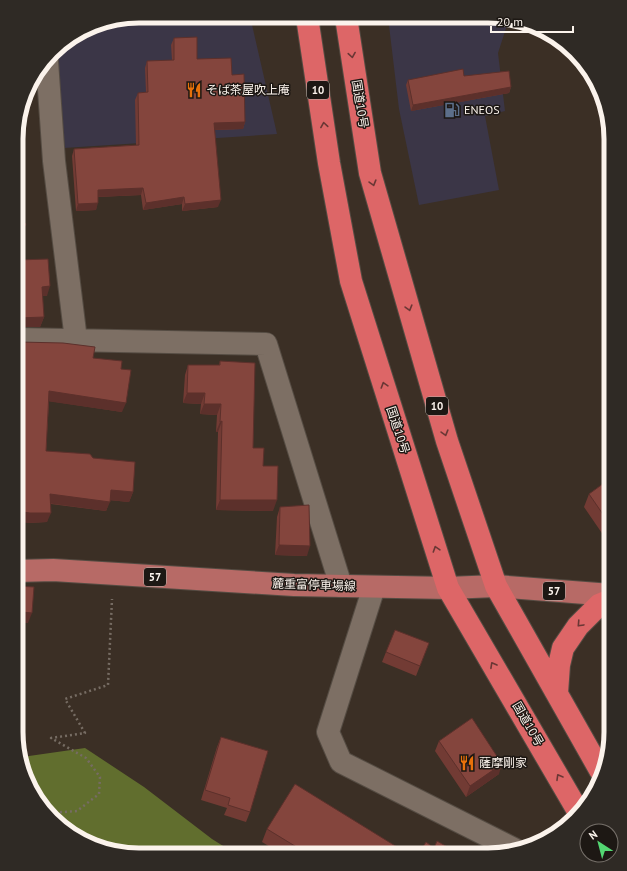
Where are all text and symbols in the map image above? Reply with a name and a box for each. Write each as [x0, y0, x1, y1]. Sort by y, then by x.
scale bar [491, 8, 573, 34]
text: 20 m [497, 14, 523, 29]
one-way arrow [347, 52, 356, 58]
street label: 国道10号 [349, 79, 372, 129]
restaurant icon: そば茶屋吹上庵 [185, 81, 203, 99]
road number: 10 [307, 81, 329, 99]
place label: そば茶屋吹上庵 [206, 82, 290, 97]
fuel station icon: ENEOS [443, 101, 461, 119]
place label: ENEOS [464, 102, 500, 117]
one-way arrow [320, 121, 328, 128]
one-way arrow [368, 180, 377, 187]
one-way arrow [404, 305, 413, 312]
one-way arrow [380, 382, 389, 389]
road number: 10 [426, 397, 448, 415]
street label: 国道10号 [384, 404, 413, 456]
one-way arrow [440, 430, 449, 437]
one-way arrow [432, 546, 441, 553]
road number: 57 [144, 568, 166, 586]
street label: 麓重富停車場線 [272, 576, 356, 593]
road number: 57 [543, 582, 565, 600]
one-way arrow [578, 619, 585, 627]
one-way arrow [490, 662, 498, 669]
street label: 国道10号 [510, 699, 547, 749]
restaurant icon: 薩摩剛家 [458, 754, 476, 772]
place label: 薩摩剛家 [479, 755, 527, 770]
one-way arrow [556, 774, 563, 781]
north arrow [579, 823, 619, 863]
text: N [586, 827, 600, 843]

